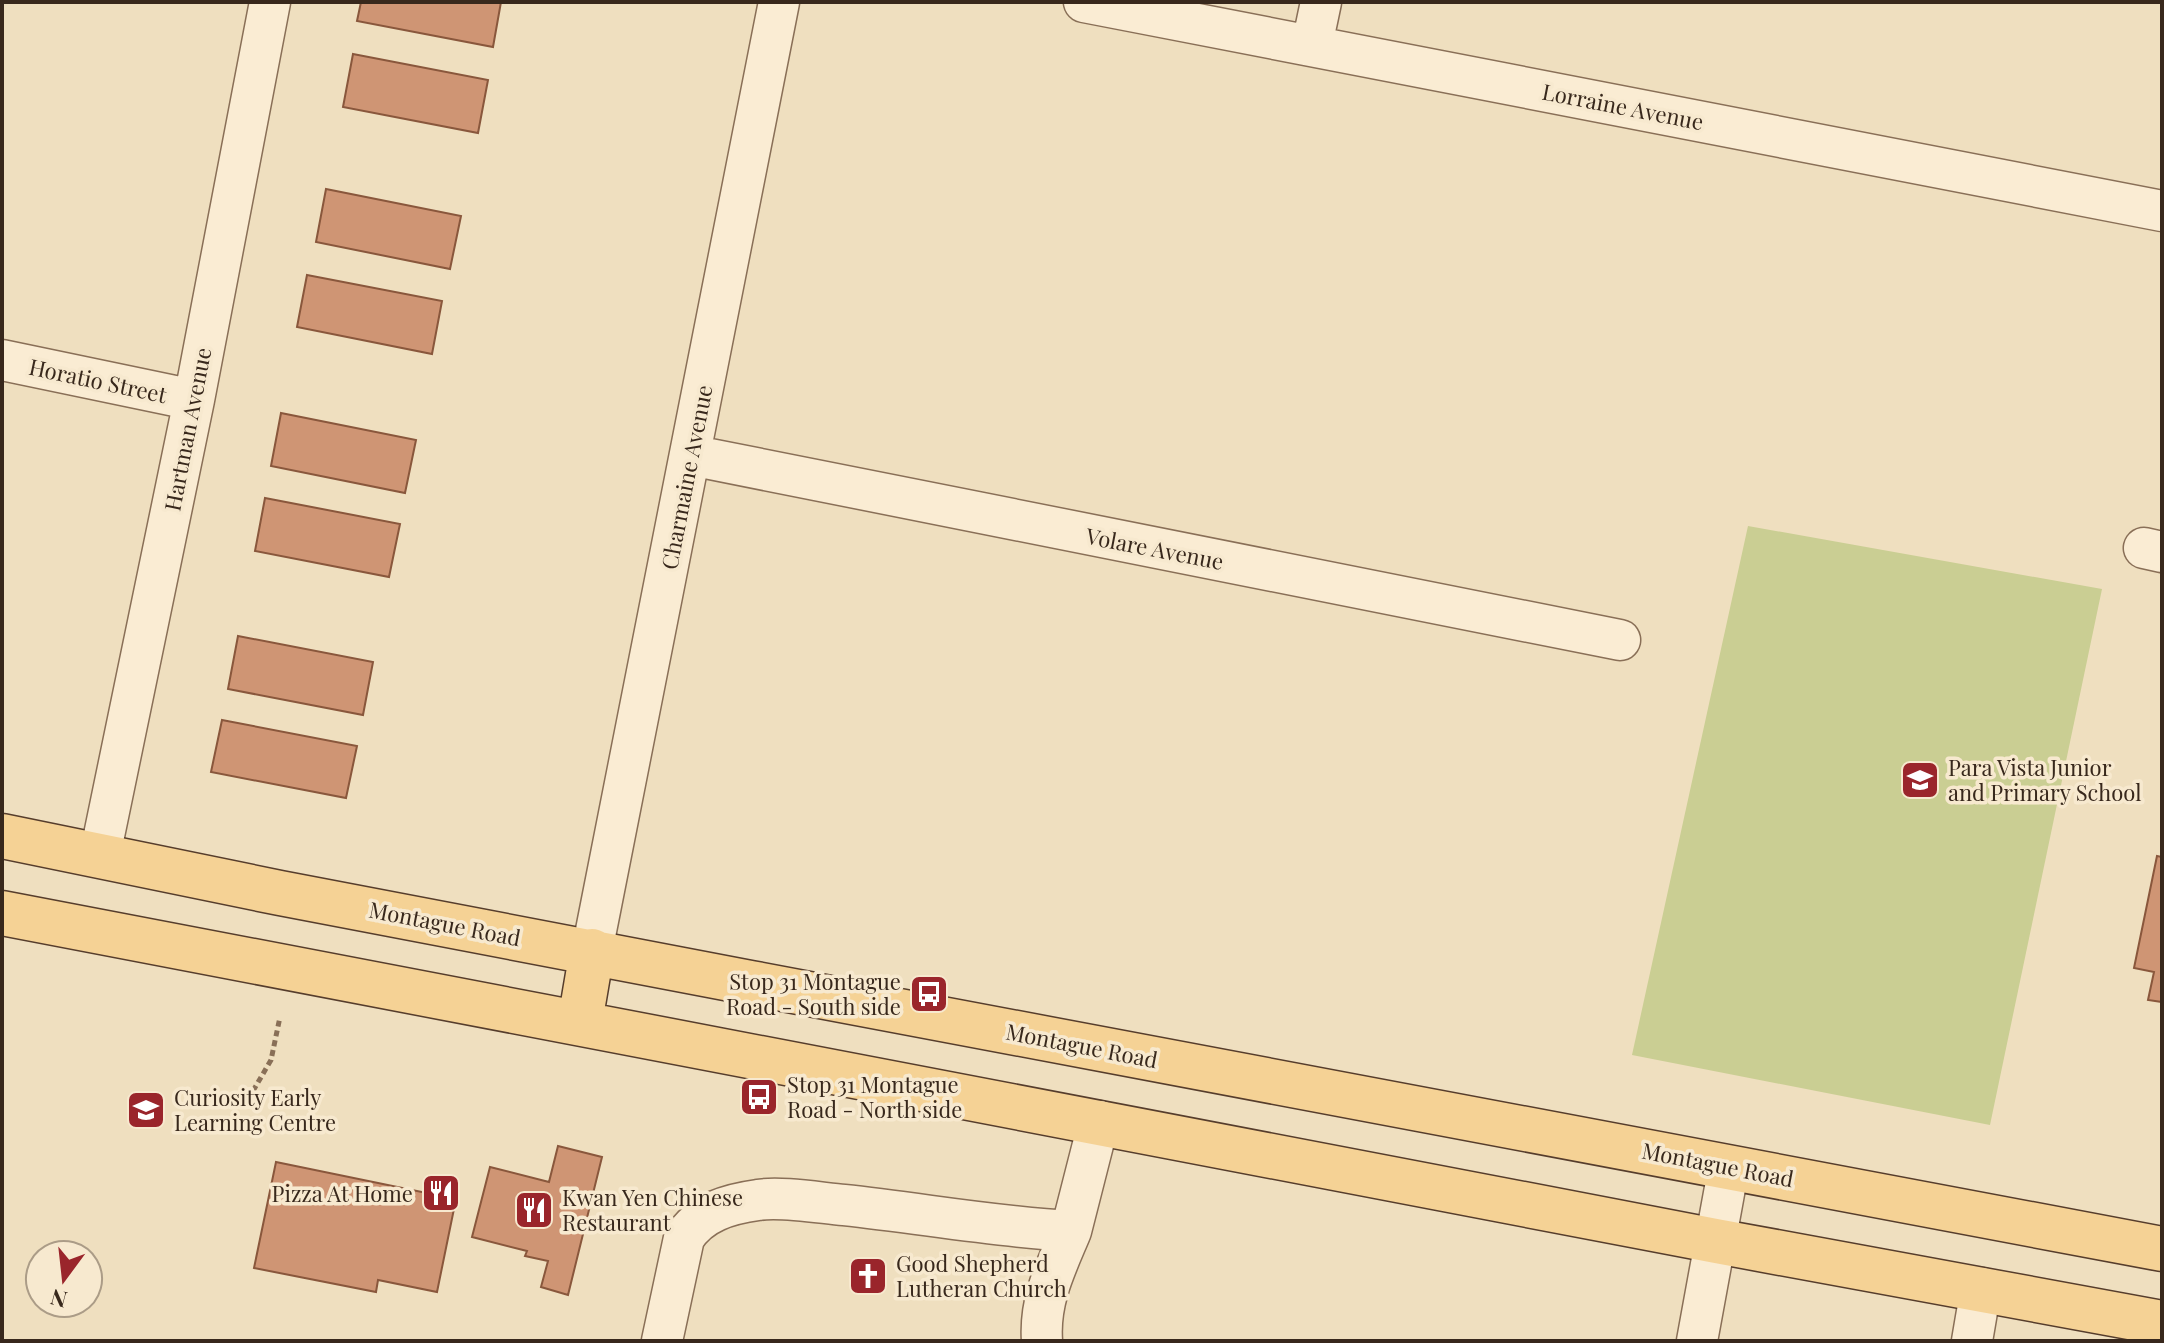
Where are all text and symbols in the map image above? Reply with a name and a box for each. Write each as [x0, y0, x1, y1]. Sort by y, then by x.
street label: Lorraine Avenue [1540, 76, 1706, 136]
street label: Hartman Avenue [156, 345, 218, 513]
street label: Horatio Street [26, 351, 171, 409]
street label: Charmaine Avenue [653, 382, 719, 572]
street label: Volare Avenue [1083, 520, 1226, 576]
place label: Para Vista Junior and Primary School [1948, 752, 2141, 807]
school or university icon: Para Vista Junior and Primary School [1899, 759, 1941, 801]
street label: Montague Road [367, 894, 524, 952]
place label: Stop 31 Montague Road - South side [726, 966, 901, 1021]
bus stop icon: Stop 31 Montague Road - South side [908, 973, 950, 1015]
street label: Montague Road [1004, 1016, 1161, 1074]
place label: Stop 31 Montague Road - North side [787, 1069, 962, 1124]
bus stop icon: Stop 31 Montague Road - North side [738, 1076, 780, 1118]
place label: Curiosity Early Learning Centre [174, 1082, 336, 1137]
school or university icon: Curiosity Early Learning Centre [125, 1089, 167, 1131]
street label: Montague Road [1640, 1135, 1797, 1193]
restaurant icon: Pizza At Home [420, 1172, 462, 1214]
place label: Pizza At Home [272, 1178, 413, 1208]
place label: Kwan Yen Chinese Restaurant [562, 1182, 743, 1237]
restaurant icon: Kwan Yen Chinese Restaurant [513, 1189, 555, 1231]
north arrow [24, 1239, 104, 1319]
place label: Good Shepherd Lutheran Church [896, 1248, 1067, 1303]
church icon: Good Shepherd Lutheran Church [847, 1255, 889, 1297]
text: N [47, 1283, 70, 1316]

